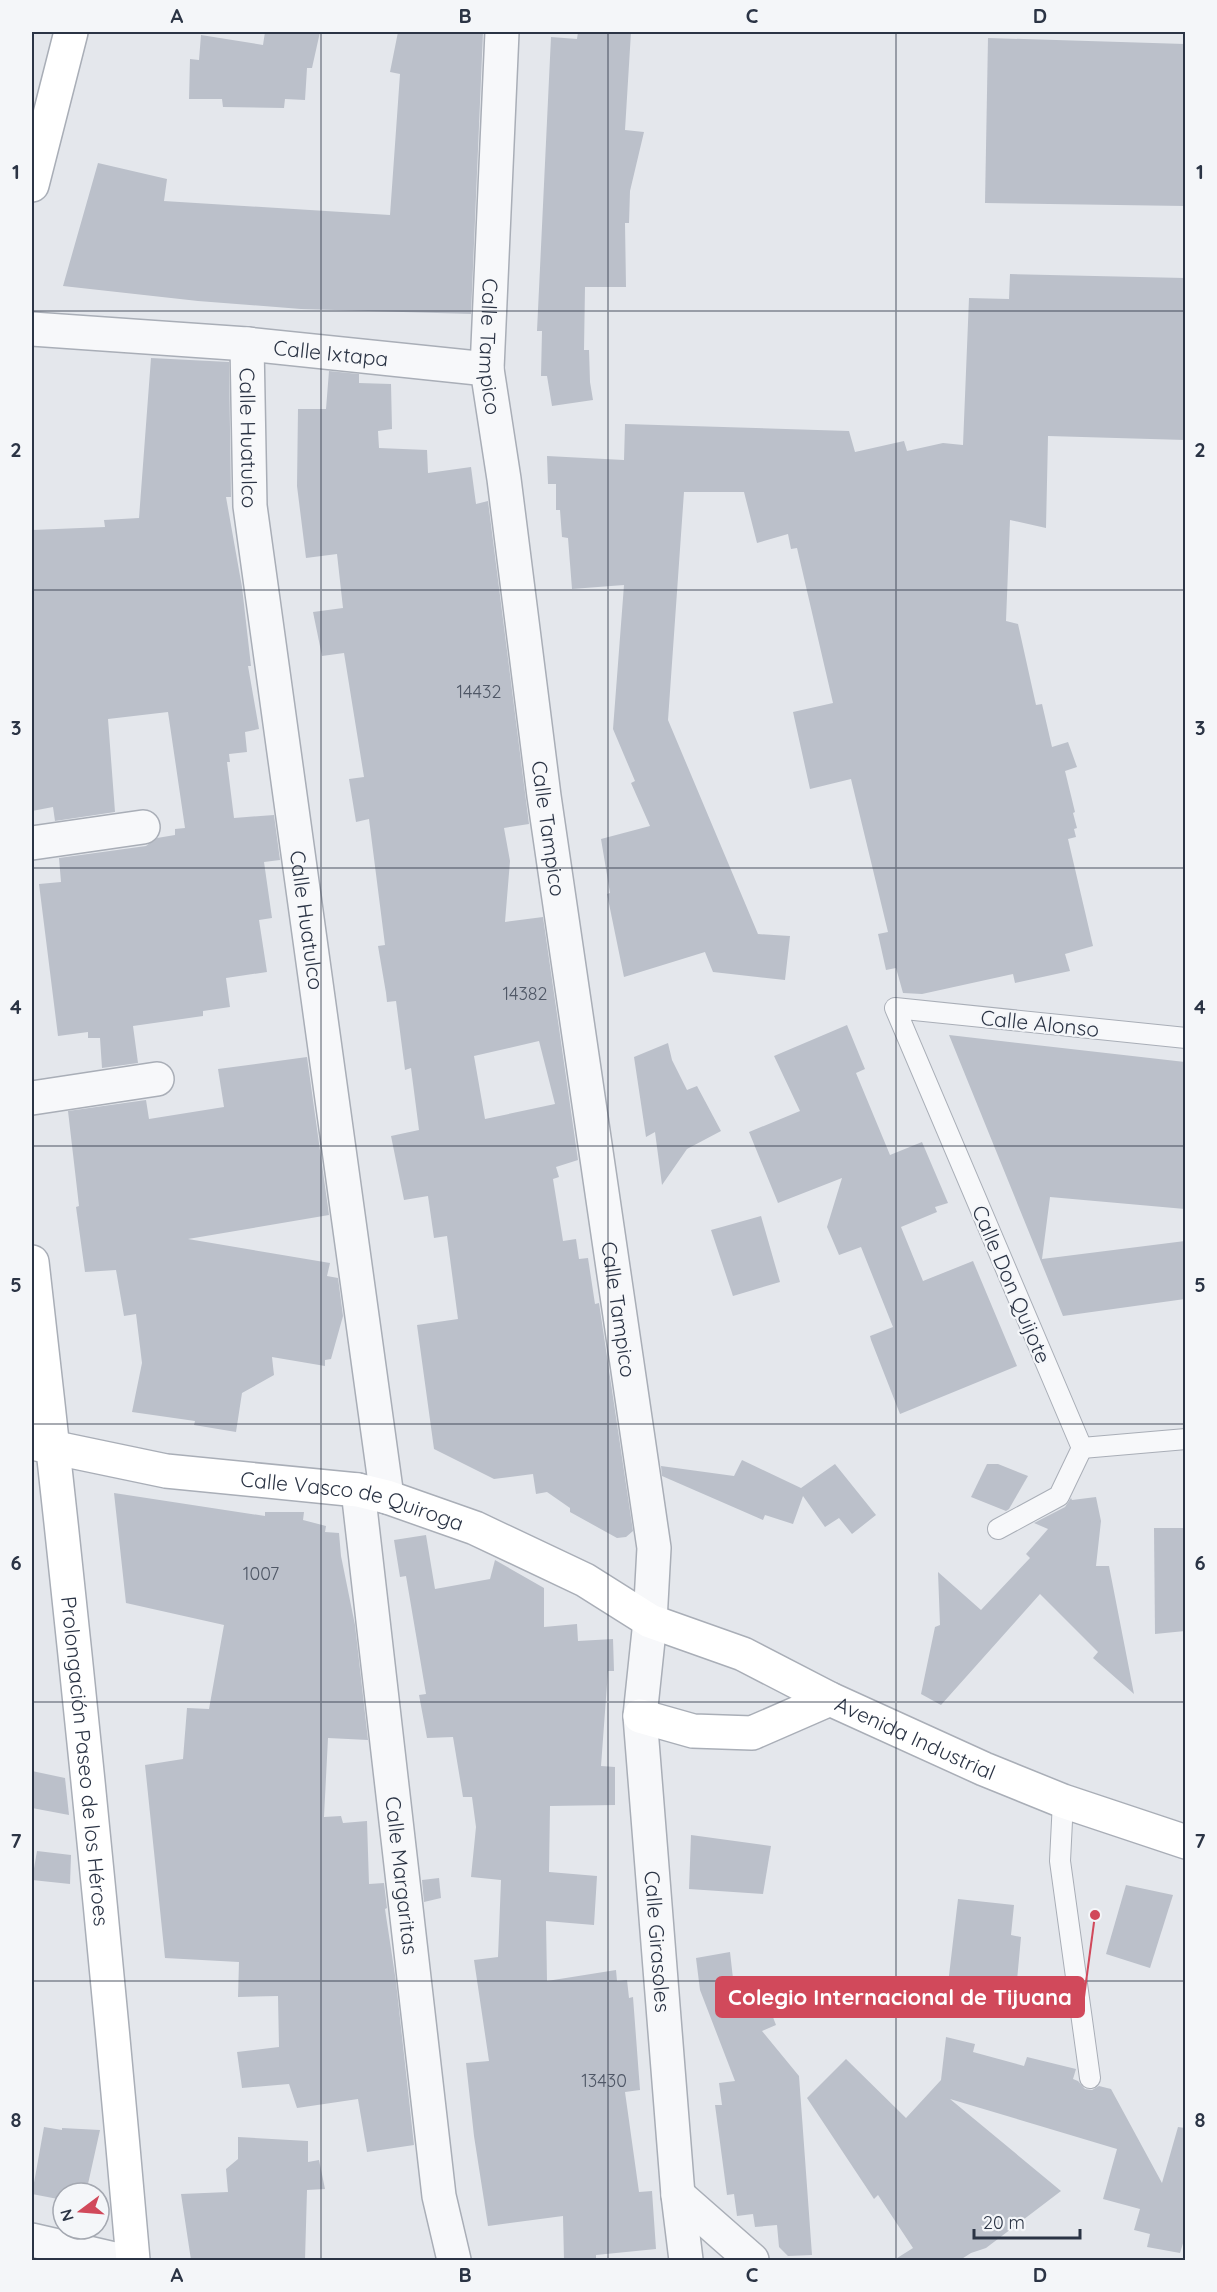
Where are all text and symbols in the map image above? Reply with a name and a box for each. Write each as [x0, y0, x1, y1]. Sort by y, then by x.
text: A [171, 3, 184, 28]
text: B [458, 3, 472, 28]
text: C [746, 3, 759, 28]
text: D [1033, 3, 1047, 28]
text: 1 [12, 159, 20, 184]
text: 1 [1196, 159, 1204, 184]
street label: Calle Tampico [474, 278, 507, 417]
street label: Calle Ixtapa [272, 334, 390, 372]
street label: Calle Huatulco [234, 367, 263, 509]
text: 2 [10, 437, 22, 462]
text: 2 [1194, 437, 1206, 462]
house number: 14432 [457, 680, 501, 703]
text: 3 [11, 715, 21, 740]
text: 3 [1195, 715, 1205, 740]
street label: Calle Tampico [527, 759, 572, 898]
street label: Calle Huatulco [285, 849, 330, 991]
house number: 14382 [503, 982, 548, 1005]
text: 4 [10, 994, 22, 1019]
text: 4 [1194, 994, 1206, 1019]
street label: Calle Alonso [979, 1004, 1101, 1042]
street label: Calle Don Quijote [967, 1201, 1057, 1367]
street label: Calle Tampico [596, 1240, 642, 1379]
text: 5 [10, 1272, 22, 1297]
text: 5 [1194, 1272, 1206, 1297]
street label: Calle Vasco de Quiroga [239, 1465, 467, 1536]
text: 6 [10, 1550, 22, 1575]
text: 6 [1194, 1550, 1206, 1575]
house number: 1007 [243, 1562, 279, 1585]
street label: Prolongación Paseo de los Héroes [56, 1595, 115, 1927]
street label: Avenida Industrial [831, 1690, 999, 1785]
street label: Calle Margaritas [380, 1795, 424, 1956]
text: 7 [11, 1828, 22, 1853]
text: 7 [1195, 1828, 1206, 1853]
street label: Calle Girasoles [639, 1870, 676, 2013]
callout: Colegio Internacional de Tijuana [716, 1977, 1084, 2017]
text: Colegio Internacional de Tijuana [728, 1983, 1072, 2011]
house number: 13430 [581, 2069, 627, 2092]
text: 8 [11, 2107, 22, 2132]
text: 8 [1195, 2107, 1206, 2132]
north arrow [51, 2181, 111, 2241]
scale bar [974, 2202, 1080, 2240]
text: N [55, 2207, 78, 2224]
text: 20 m [983, 2211, 1025, 2234]
text: A [171, 2262, 184, 2287]
text: B [458, 2262, 472, 2287]
text: C [746, 2262, 759, 2287]
text: D [1033, 2262, 1047, 2287]

